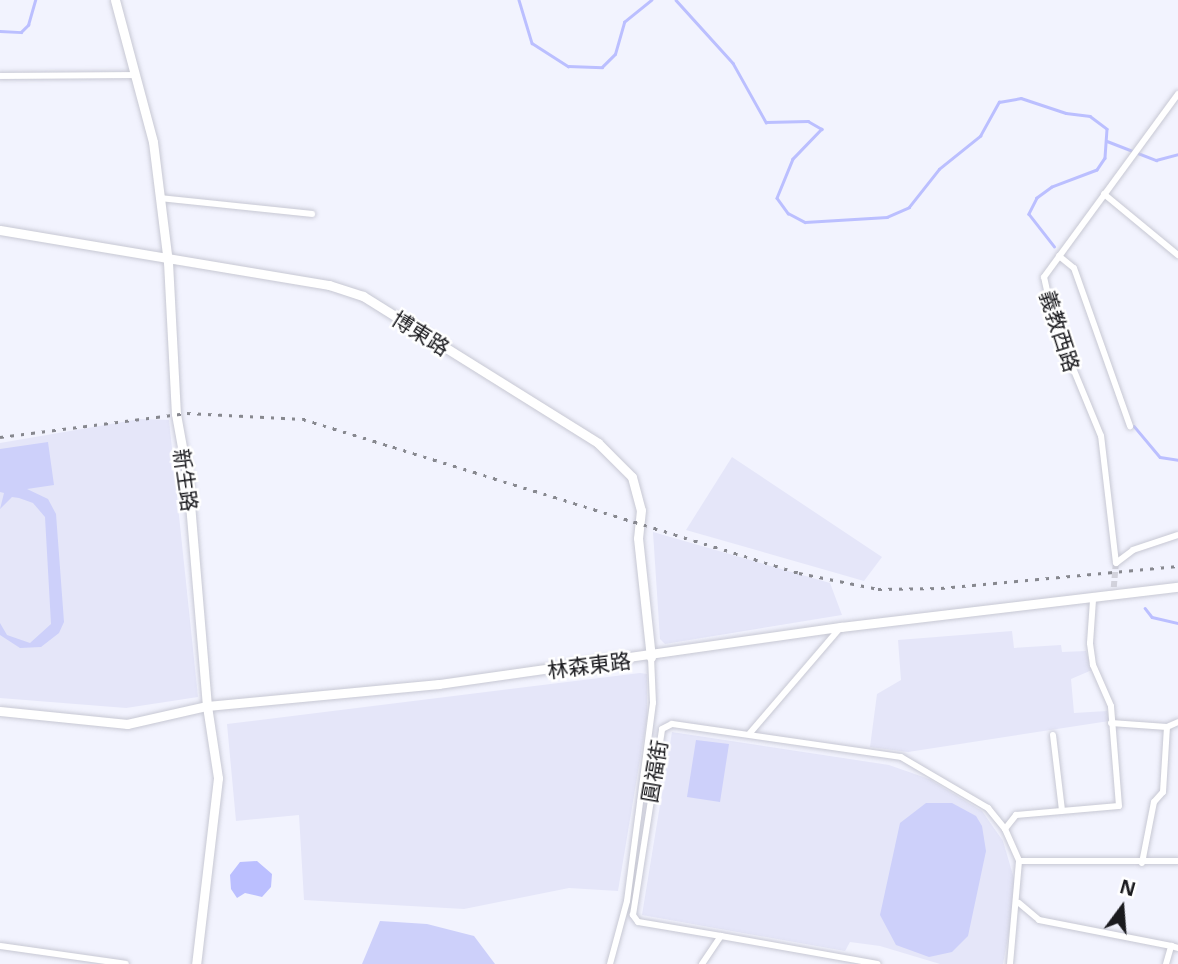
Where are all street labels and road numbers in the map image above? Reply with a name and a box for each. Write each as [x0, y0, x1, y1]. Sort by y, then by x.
street label: 義教西路 [1035, 287, 1085, 375]
street label: 博東路 [388, 306, 454, 360]
street label: 新生路 [169, 447, 203, 513]
street label: 林森東路 [546, 647, 632, 683]
street label: 圓福街 [636, 738, 672, 804]

